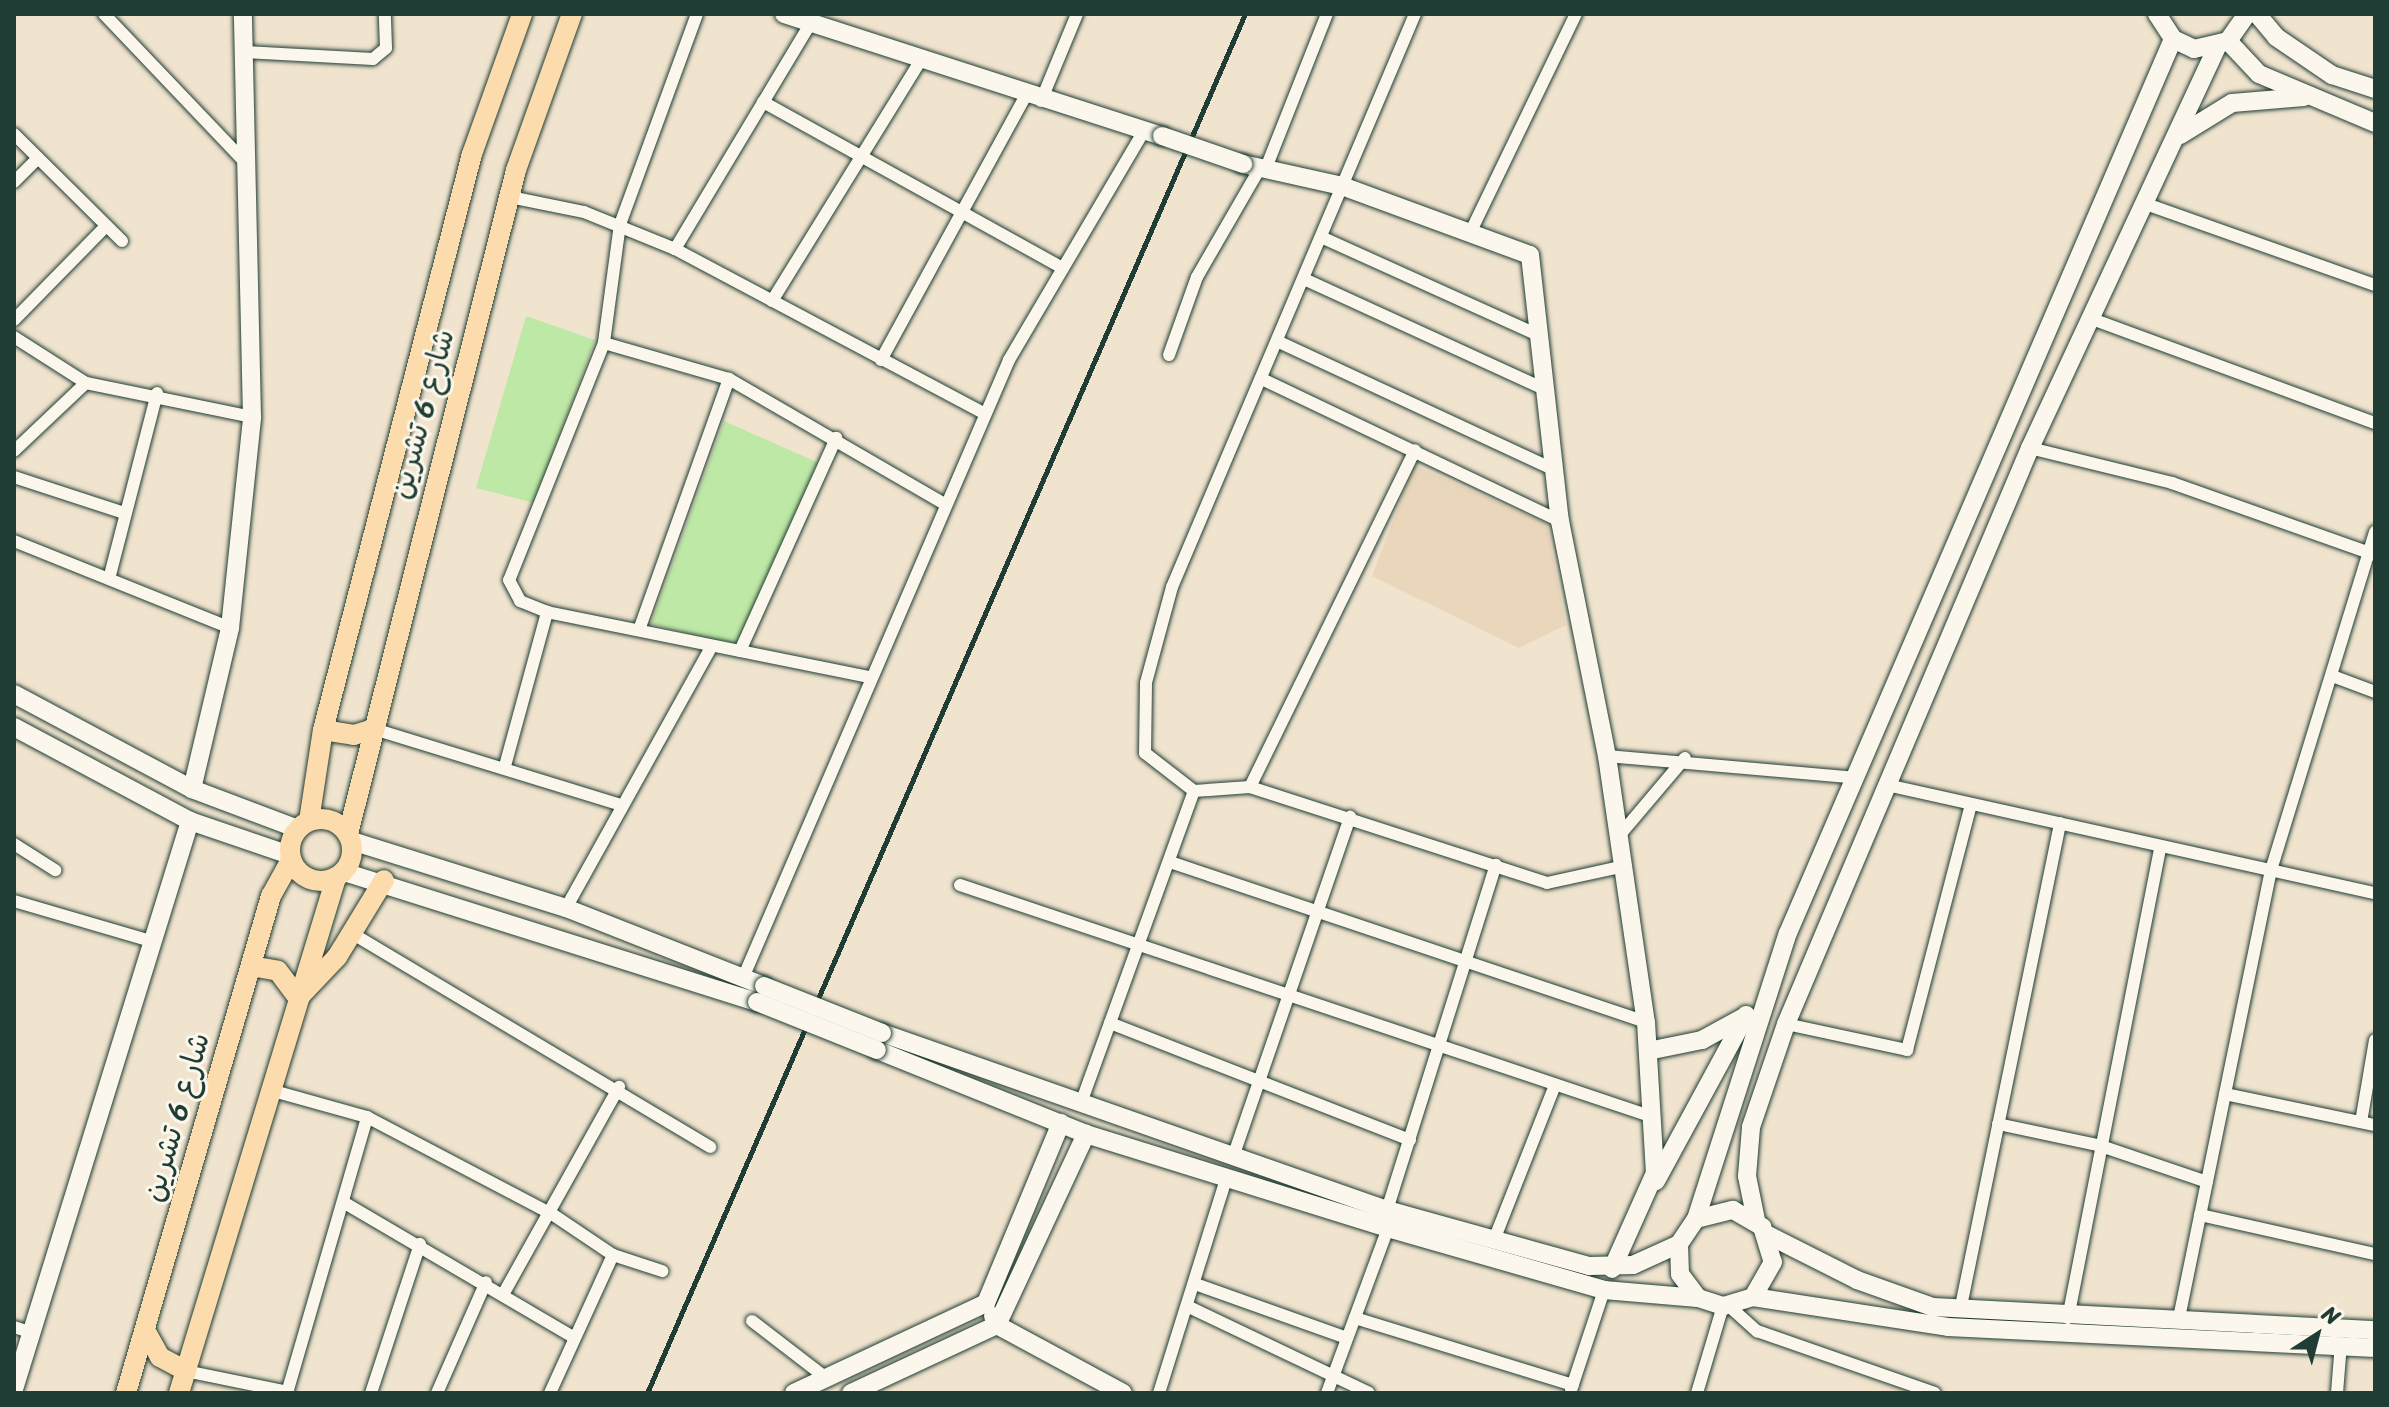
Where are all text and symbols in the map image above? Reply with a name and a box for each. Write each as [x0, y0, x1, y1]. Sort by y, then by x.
street label: شارع 6 تشرين [382, 325, 462, 503]
street label: شارع 6 تشرين [135, 1028, 217, 1206]
north arrow [2277, 1295, 2357, 1375]
text: N [2314, 1295, 2349, 1335]

